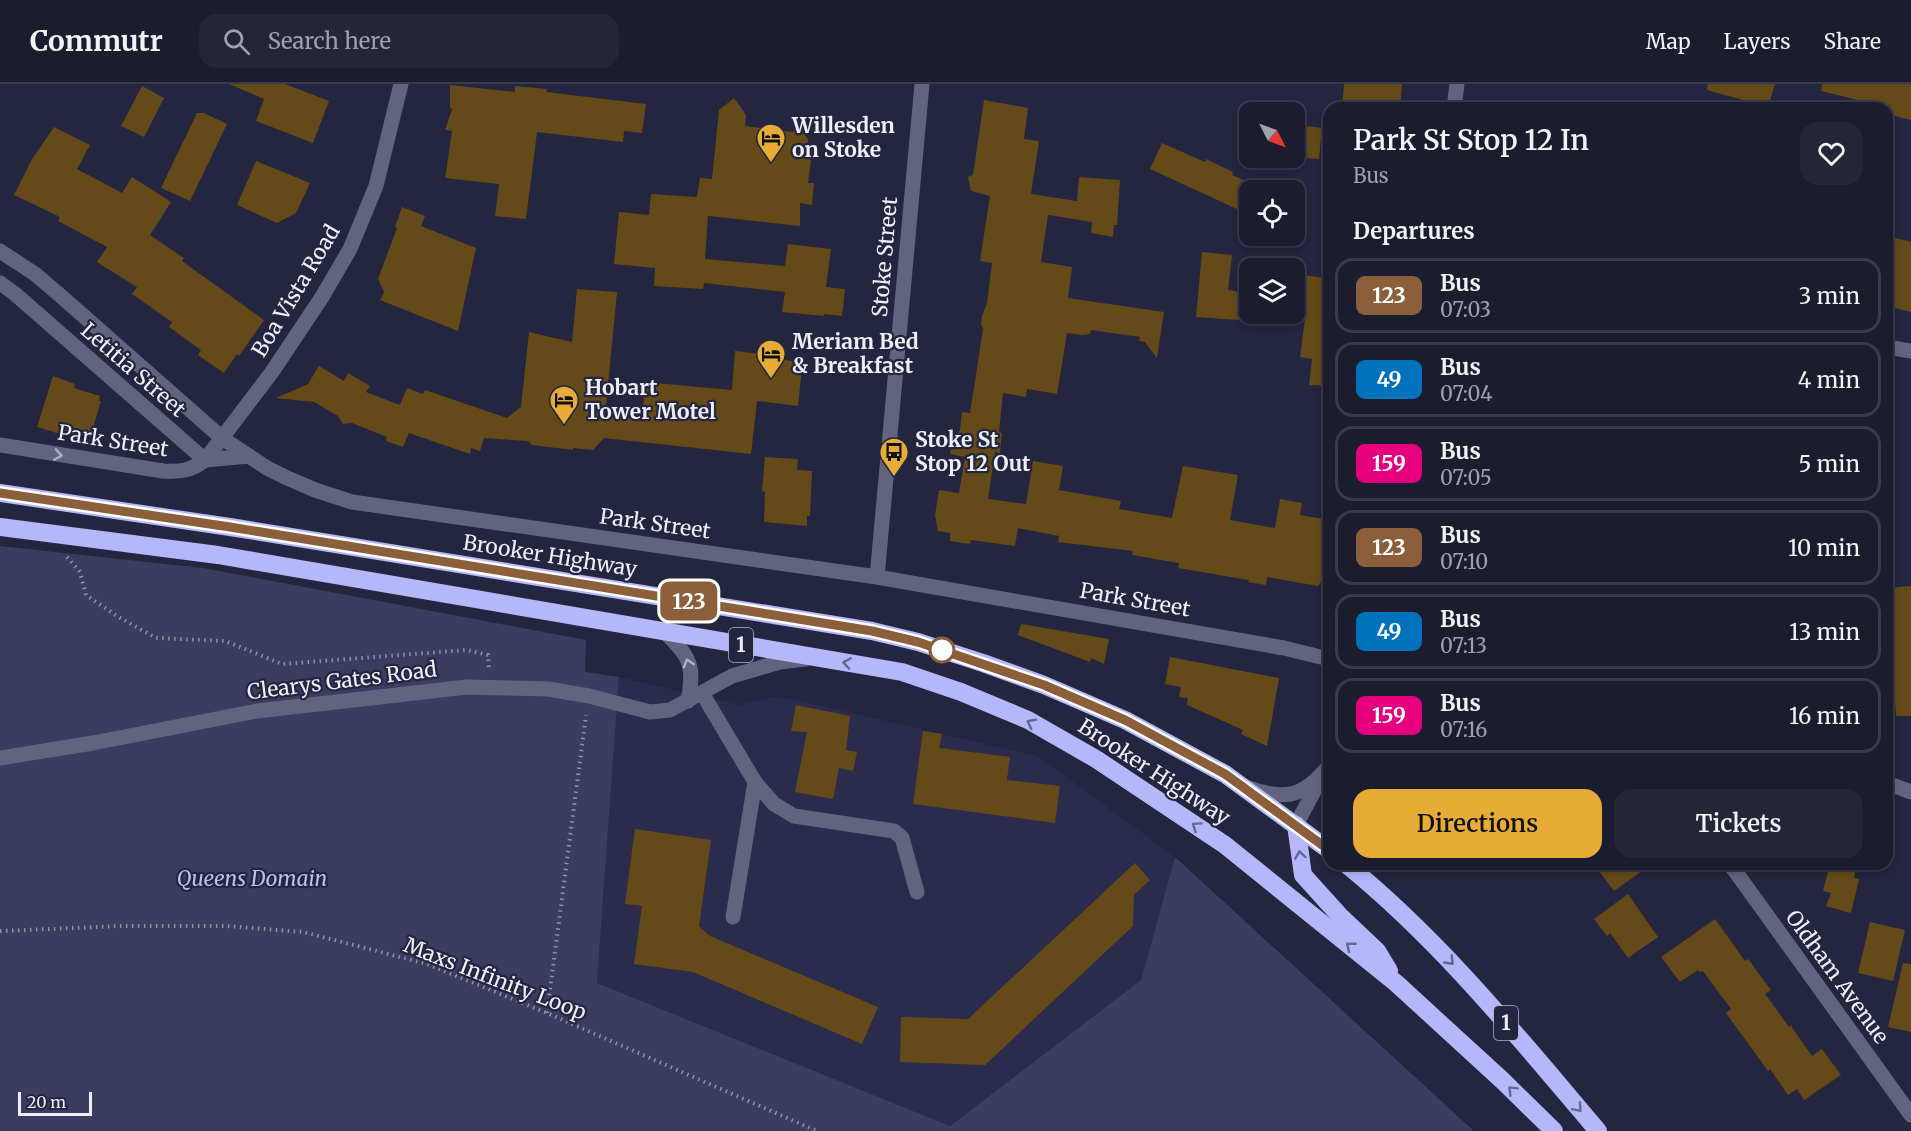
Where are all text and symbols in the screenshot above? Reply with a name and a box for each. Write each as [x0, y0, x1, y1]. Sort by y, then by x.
search box [199, 14, 619, 68]
text: Commutr [30, 23, 163, 59]
icon: search [220, 25, 253, 58]
text: Search here [268, 27, 391, 55]
text: Map [1646, 28, 1691, 55]
text: Layers [1724, 28, 1791, 55]
text: Share [1824, 28, 1881, 55]
north arrow [1239, 102, 1305, 168]
map controls [1239, 102, 1305, 324]
place label: Willesden on Stoke [791, 112, 895, 163]
hotel icon: Willesden on Stoke [755, 122, 787, 164]
text: Park St Stop 12 In [1353, 122, 1589, 158]
button: heart [1800, 122, 1863, 185]
text: Bus [1353, 163, 1389, 188]
button: locate [1239, 180, 1305, 246]
street label: Stoke Street [866, 196, 903, 318]
text: Departures [1353, 217, 1475, 245]
street label: Boa Vista Road [245, 219, 346, 362]
button: layers [1239, 258, 1305, 324]
text: Bus [1440, 269, 1481, 297]
text: 123 [1372, 282, 1406, 309]
text: 3 min [1799, 282, 1860, 310]
text: 07:03 [1440, 297, 1491, 322]
street label: Letitia Street [75, 317, 191, 423]
place label: Meriam Bed & Breakfast [792, 328, 919, 379]
hotel icon: Meriam Bed & Breakfast [755, 338, 787, 380]
text: Bus [1440, 353, 1481, 381]
text: 49 [1376, 366, 1402, 393]
text: 4 min [1798, 366, 1860, 394]
place label: Hobart Tower Motel [585, 374, 716, 425]
text: 07:04 [1440, 381, 1492, 406]
hotel icon: Hobart Tower Motel [548, 384, 580, 426]
street label: Park Street [56, 418, 170, 463]
place label: Stoke St Stop 12 Out [915, 426, 1031, 477]
bus stop icon: Stoke St Stop 12 Out [878, 436, 910, 478]
text: Bus [1440, 437, 1481, 465]
one-way arrow [53, 448, 62, 460]
text: 159 [1372, 450, 1406, 477]
text: 5 min [1798, 450, 1860, 478]
text: 07:05 [1440, 465, 1492, 490]
street label: Park Street [598, 502, 712, 545]
text: Bus [1440, 521, 1481, 549]
street label: Brooker Highway [461, 528, 640, 583]
text: 123 [1372, 534, 1406, 561]
text: 10 min [1788, 534, 1860, 562]
text: 07:10 [1440, 549, 1488, 574]
street label: Park Street [1078, 577, 1192, 623]
line badge: 123 [654, 582, 724, 620]
text: 123 [672, 588, 706, 615]
text: Bus [1440, 605, 1481, 633]
text: 49 [1376, 618, 1402, 645]
text: 13 min [1789, 618, 1860, 646]
road number: 1 [729, 628, 753, 662]
text: 07:13 [1440, 633, 1487, 658]
unlabelled marker [929, 637, 955, 663]
street label: Clearys Gates Road [245, 655, 439, 706]
one-way arrow [842, 657, 852, 670]
one-way arrow [683, 658, 695, 669]
text: Bus [1440, 689, 1481, 717]
text: 159 [1372, 702, 1406, 729]
text: 16 min [1789, 702, 1860, 730]
street label: Brooker Highway [1073, 712, 1236, 831]
text: 07:16 [1440, 717, 1487, 742]
one-way arrow [1027, 719, 1038, 730]
button: Directions [1353, 789, 1602, 858]
button: Tickets [1614, 789, 1863, 858]
one-way arrow [1192, 822, 1203, 833]
one-way arrow [1294, 850, 1307, 859]
park label: Queens Domain [177, 865, 327, 892]
street label: Oldham Avenue [1780, 905, 1895, 1049]
street label: Maxs Infinity Loop [400, 931, 590, 1026]
one-way arrow [1346, 942, 1357, 953]
one-way arrow [1442, 954, 1453, 965]
road number: 1 [1494, 1006, 1518, 1040]
one-way arrow [1509, 1086, 1520, 1097]
scale bar [18, 1089, 92, 1116]
text: 20 m [27, 1092, 66, 1112]
one-way arrow [1571, 1101, 1582, 1112]

